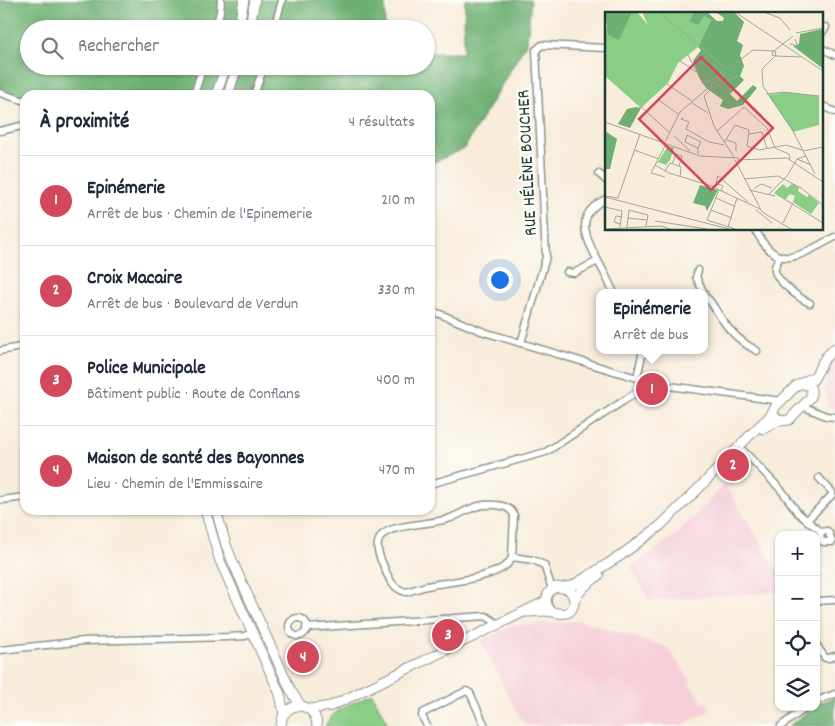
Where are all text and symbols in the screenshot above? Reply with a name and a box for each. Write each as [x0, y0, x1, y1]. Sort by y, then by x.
inset map [605, 12, 822, 230]
search box [20, 20, 435, 75]
icon: search [38, 34, 66, 62]
text: Rechercher [78, 34, 159, 61]
street label: RUE HÉLÈNE BOUCHER [512, 89, 545, 237]
text: À proximité [40, 108, 129, 138]
text: 4 résultats [348, 111, 415, 134]
text: Epinémerie [87, 176, 165, 203]
text: 1 [54, 189, 58, 212]
text: 210 m [381, 189, 415, 212]
text: Arrêt de bus · Chemin de l'Epinemerie [87, 203, 312, 226]
text: Croix Macaire [87, 266, 182, 293]
your location [487, 267, 513, 293]
text: 2 [53, 279, 60, 302]
text: 330 m [377, 279, 415, 302]
popup [596, 289, 708, 354]
text: Arrêt de bus · Boulevard de Verdun [87, 293, 298, 316]
text: Epinémerie [613, 297, 691, 324]
text: Arrêt de bus [613, 324, 689, 347]
text: Police Municipale [87, 356, 206, 383]
text: 3 [52, 369, 60, 392]
text: 400 m [376, 369, 415, 392]
pin: 1 [636, 370, 668, 408]
text: Bâtiment public · Route de Conflans [87, 383, 300, 406]
text: Maison de santé des Bayonnes [87, 446, 305, 473]
pin: 2 [717, 446, 749, 484]
text: 4 [53, 459, 59, 482]
text: 470 m [379, 459, 415, 482]
text: Lieu · Chemin de l'Emmissaire [87, 473, 263, 496]
map controls [775, 531, 820, 711]
button: + [775, 531, 820, 576]
button: − [775, 576, 820, 621]
pin: 3 [432, 616, 464, 654]
button: locate [775, 621, 820, 666]
pin: 4 [287, 638, 319, 676]
button: layers [775, 666, 820, 711]

